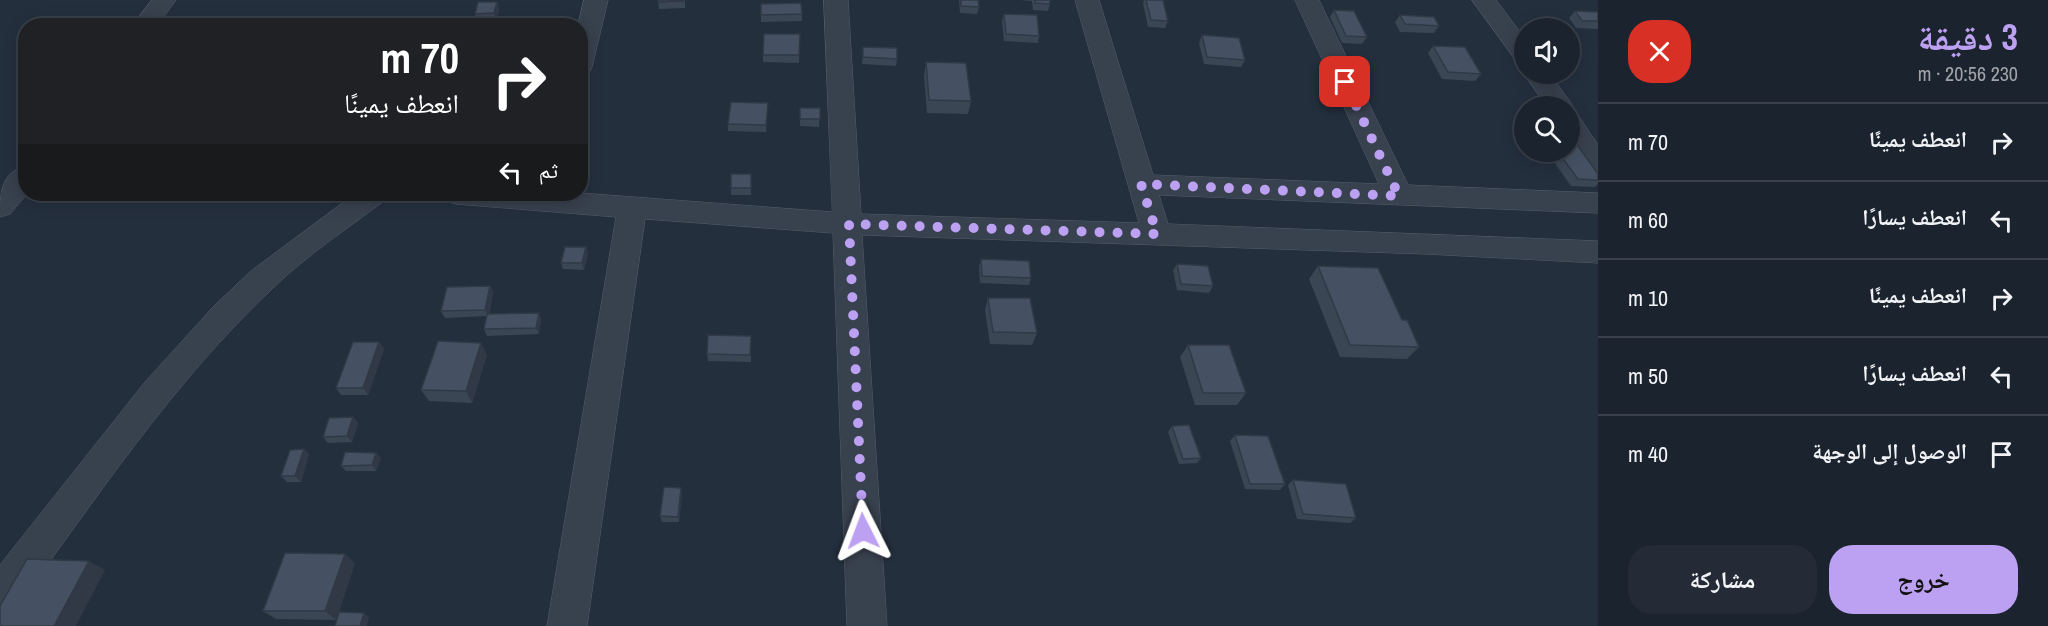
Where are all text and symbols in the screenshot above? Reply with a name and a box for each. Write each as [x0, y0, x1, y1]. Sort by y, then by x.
text: 3 دقيقة [1918, 13, 2018, 61]
map controls [1514, 18, 1580, 162]
button: sound [1514, 18, 1580, 84]
button: close [1628, 20, 1691, 83]
text: 70 m [380, 30, 459, 86]
icon: right [480, 42, 558, 120]
pin [1319, 56, 1370, 107]
text: 230 m · 20:56 [1918, 60, 2018, 87]
icon: arrive [1328, 65, 1361, 98]
text: انعطف يمينًا [344, 85, 459, 121]
button: search [1514, 96, 1580, 162]
text: انعطف يمينًا [1869, 124, 1967, 154]
icon: right [1985, 126, 2018, 159]
text: 70 m [1628, 127, 1668, 157]
text: ثم [539, 155, 558, 185]
icon: left [494, 156, 527, 189]
text: انعطف يسارًا [1862, 202, 1967, 232]
icon: left [1985, 204, 2018, 237]
text: 60 m [1628, 205, 1668, 235]
text: انعطف يمينًا [1869, 280, 1967, 310]
icon: right [1985, 282, 2018, 315]
text: 10 m [1628, 283, 1668, 313]
text: انعطف يسارًا [1862, 358, 1967, 388]
icon: left [1985, 360, 2018, 393]
text: 50 m [1628, 361, 1668, 391]
text: الوصول إلى الوجهة [1812, 436, 1967, 466]
icon: arrive [1985, 438, 2018, 471]
text: 40 m [1628, 439, 1668, 469]
position arrow [831, 499, 895, 563]
button: مشاركة [1628, 545, 1817, 614]
button: خروج [1829, 545, 2018, 614]

